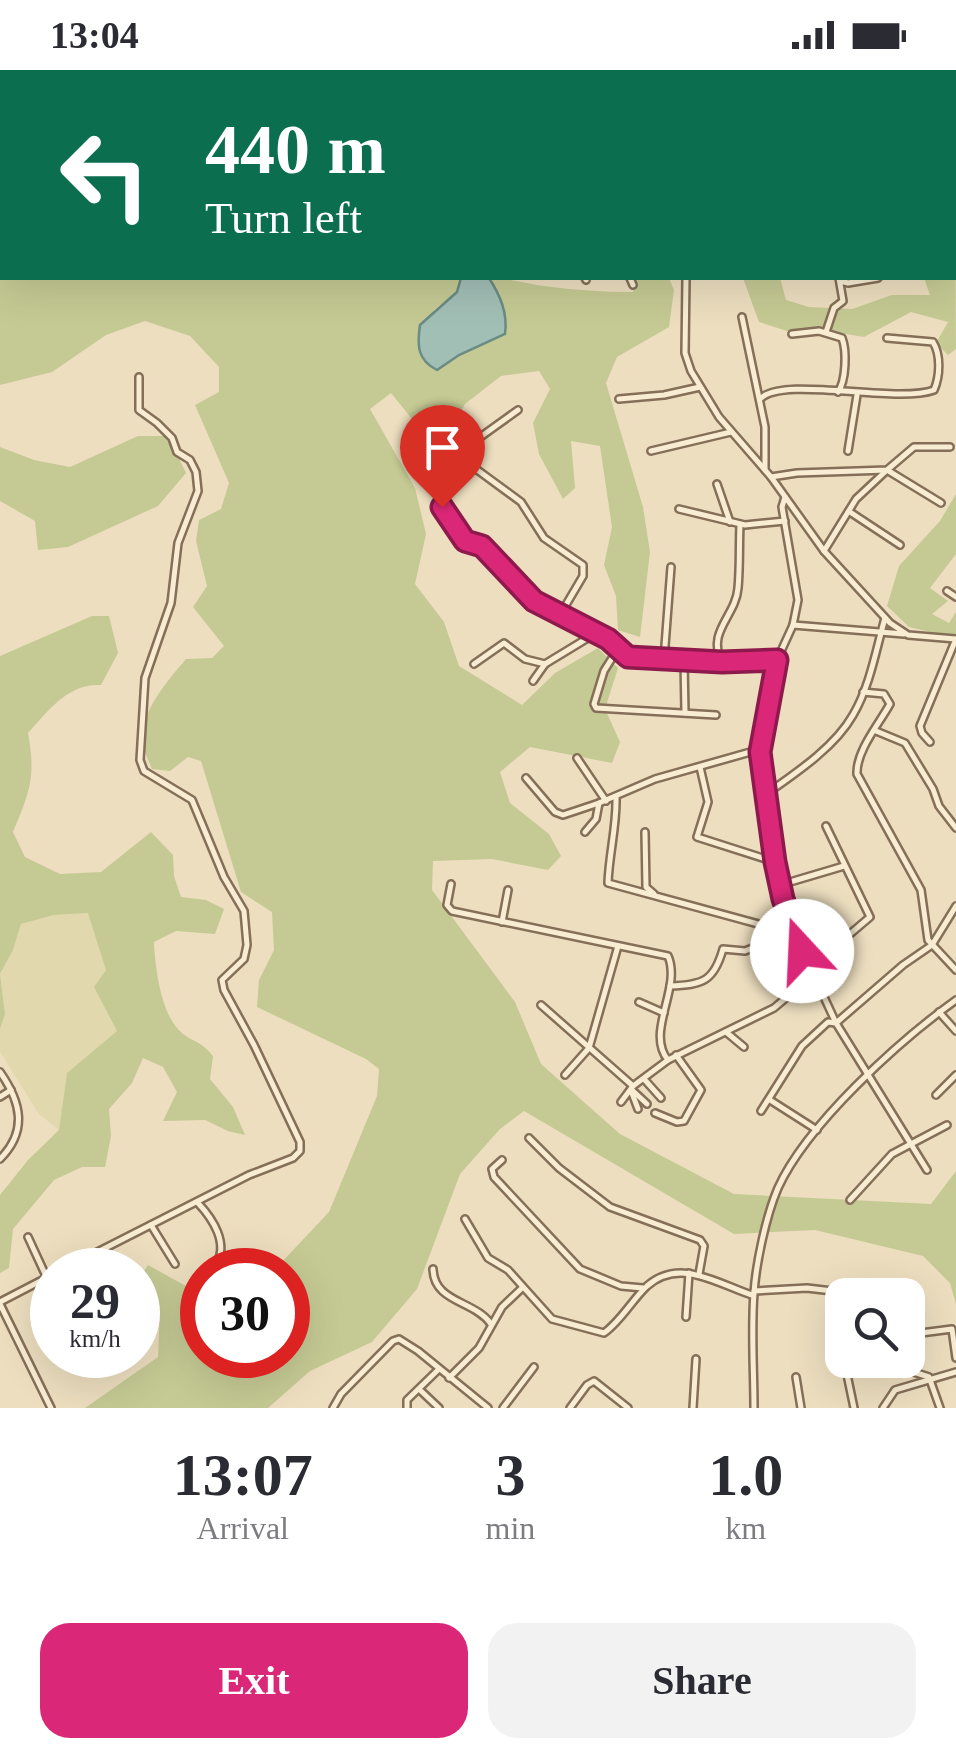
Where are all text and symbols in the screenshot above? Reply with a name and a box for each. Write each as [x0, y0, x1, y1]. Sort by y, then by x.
text: 13:04 [50, 14, 139, 56]
icon: left [40, 110, 170, 240]
text: 440 m [205, 111, 386, 188]
text: Turn left [205, 193, 362, 243]
pin [400, 405, 485, 508]
icon: arrive [415, 420, 470, 475]
position arrow [750, 899, 854, 1003]
speed limit sign: 30 [180, 1248, 310, 1378]
text: 29 [70, 1273, 120, 1329]
map controls [825, 1278, 925, 1378]
button: search [825, 1278, 925, 1378]
text: km/h [69, 1325, 121, 1352]
text: 13:07 [173, 1442, 313, 1508]
text: 3 [495, 1442, 525, 1508]
text: 1.0 [708, 1442, 783, 1508]
text: Arrival [197, 1510, 289, 1546]
text: min [486, 1510, 535, 1546]
text: km [725, 1510, 766, 1546]
button: Exit [40, 1623, 468, 1738]
button: Share [488, 1623, 916, 1738]

